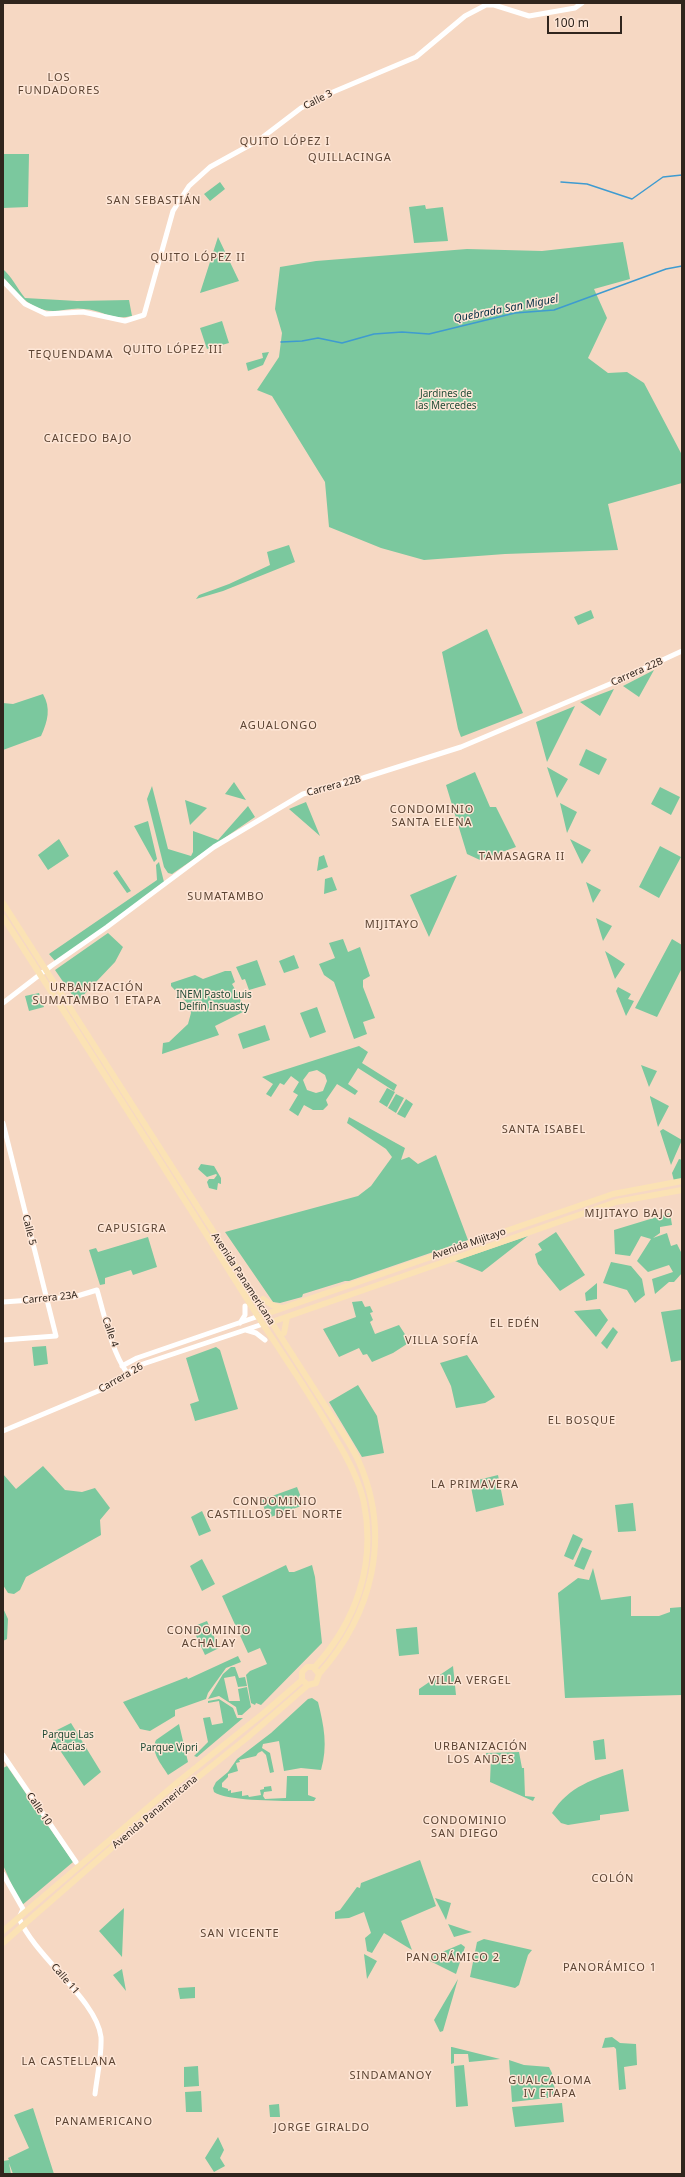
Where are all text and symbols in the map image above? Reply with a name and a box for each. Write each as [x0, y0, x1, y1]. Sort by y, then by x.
scale bar [549, 8, 624, 34]
text: 100 m [554, 14, 589, 31]
district label: LOS FUNDADORES [18, 71, 100, 97]
street label: Calle 3 [301, 88, 335, 112]
district label: QUITO LÓPEZ I [240, 135, 330, 149]
district label: QUILLACINGA [308, 151, 392, 165]
district label: SAN SEBASTIÁN [107, 194, 201, 208]
district label: QUITO LÓPEZ II [150, 251, 246, 265]
water label: Quebrada San Miguel [453, 292, 559, 326]
district label: QUITO LÓPEZ III [123, 343, 223, 357]
district label: TEQUENDAMA [28, 348, 114, 362]
park label: Jardines de las Mercedes [415, 388, 477, 412]
district label: CAICEDO BAJO [44, 432, 132, 446]
street label: Carrera 22B [609, 655, 665, 689]
district label: AGUALONGO [240, 719, 318, 733]
street label: Carrera 22B [306, 773, 362, 799]
district label: CONDOMINIO SANTA ELENA [390, 803, 474, 829]
district label: TAMASAGRA II [479, 850, 565, 864]
district label: SUMATAMBO [187, 890, 265, 904]
district label: MIJITAYO [365, 918, 419, 932]
district label: URBANIZACIÓN SUMATAMBO 1 ETAPA [32, 981, 162, 1007]
park label: INEM Pasto Luis Delfín Insuasty [176, 989, 252, 1012]
district label: SANTA ISABEL [502, 1123, 586, 1137]
district label: MIJITAYO BAJO [585, 1207, 673, 1221]
street label: Calle 5 [19, 1213, 39, 1247]
district label: CAPUSIGRA [97, 1222, 167, 1236]
street label: Avenida Mijitayo [430, 1226, 508, 1262]
street label: Avenida Panamericana [209, 1231, 277, 1327]
street label: Carrera 23A [22, 1289, 78, 1307]
street label: Calle 4 [99, 1315, 121, 1349]
district label: EL EDÉN [490, 1317, 540, 1331]
district label: VILLA SOFÍA [405, 1334, 479, 1348]
street label: Carrera 26 [97, 1361, 145, 1395]
district label: EL BOSQUE [548, 1414, 616, 1428]
district label: LA PRIMAVERA [431, 1478, 519, 1492]
district label: CONDOMINIO CASTILLOS DEL NORTE [207, 1495, 343, 1521]
district label: CONDOMINIO ACHALAY [167, 1624, 251, 1650]
district label: VILLA VERGEL [428, 1674, 512, 1688]
park label: Parque Las Acacias [42, 1729, 94, 1752]
district label: URBANIZACIÓN LOS ANDES [434, 1740, 528, 1766]
park label: Parque Vipri [140, 1742, 198, 1754]
street label: Avenida Panamericana [110, 1773, 200, 1851]
street label: Calle 10 [24, 1790, 54, 1828]
district label: CONDOMINIO SAN DIEGO [423, 1814, 507, 1840]
district label: COLÓN [592, 1872, 634, 1886]
district label: SAN VICENTE [200, 1927, 280, 1941]
district label: PANORÁMICO 2 [406, 1951, 500, 1965]
street label: Calle 11 [48, 1961, 82, 1997]
district label: PANORÁMICO 1 [563, 1961, 657, 1975]
district label: LA CASTELLANA [22, 2055, 116, 2069]
district label: SINDAMANOY [349, 2069, 433, 2083]
district label: GUALCALOMA IV ETAPA [508, 2074, 592, 2100]
district label: PANAMERICANO [55, 2115, 153, 2129]
district label: JORGE GIRALDO [274, 2121, 370, 2135]

